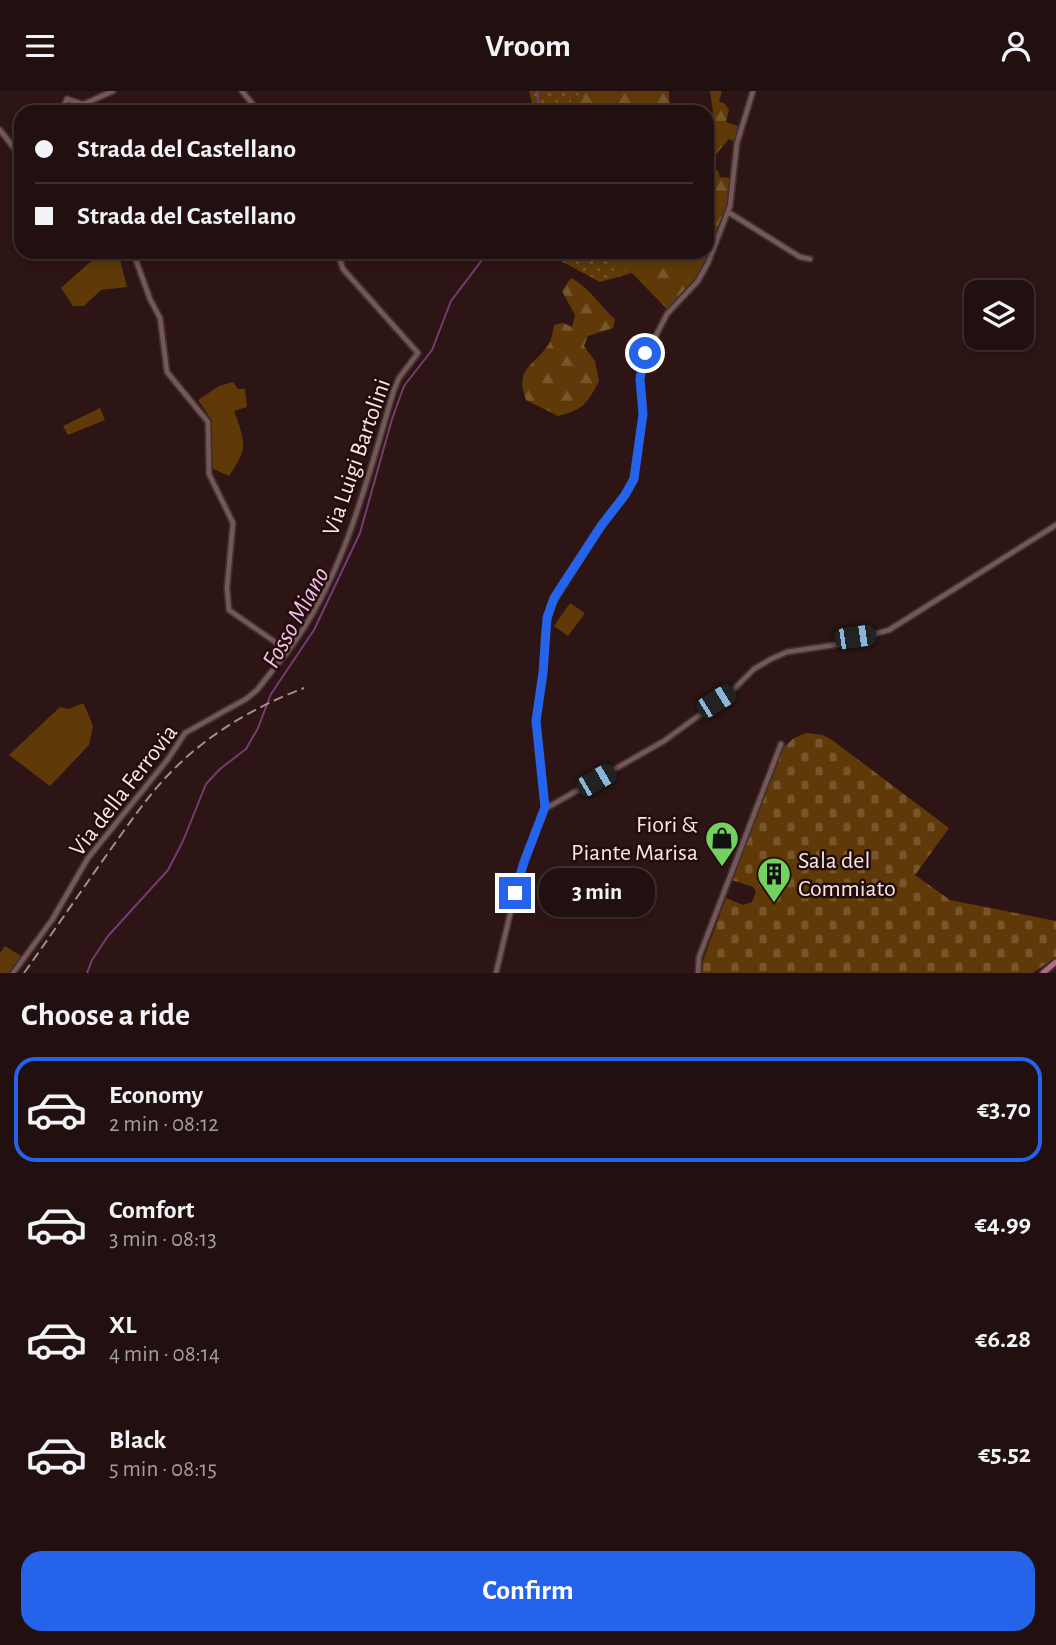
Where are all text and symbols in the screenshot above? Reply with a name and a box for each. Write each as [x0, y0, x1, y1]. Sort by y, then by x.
icon: menu [21, 27, 59, 65]
icon: person [997, 27, 1035, 65]
text: Vroom [485, 30, 571, 62]
text: Strada del Castellano [77, 136, 296, 162]
text: Strada del Castellano [77, 203, 296, 229]
map controls [964, 280, 1034, 350]
button: layers [964, 280, 1034, 350]
route start [629, 337, 661, 369]
street label: Via Luigi Bartolini [319, 376, 395, 539]
water label: Fosso Miano [258, 563, 334, 672]
car [833, 624, 878, 650]
car [693, 681, 740, 721]
street label: Via della Ferrovia [65, 720, 182, 861]
car [573, 760, 620, 800]
place label: Fiori & Piante Marisa [571, 813, 698, 865]
shop icon: Fiori & Piante Marisa [703, 819, 741, 868]
place label: Sala del Commiato [798, 849, 896, 901]
building icon: Sala del Commiato [755, 855, 793, 904]
callout: 3 min [540, 869, 655, 917]
route end [499, 877, 531, 909]
text: 3 min [572, 881, 622, 904]
text: Choose a ride [21, 999, 190, 1031]
icon: car [25, 1078, 88, 1141]
text: Economy [109, 1082, 203, 1108]
text: €3.70 [977, 1096, 1031, 1122]
text: 2 min · 08:12 [109, 1113, 219, 1136]
icon: car [25, 1193, 88, 1256]
text: Comfort [109, 1197, 194, 1223]
text: €4.99 [975, 1211, 1031, 1237]
text: 3 min · 08:13 [109, 1228, 217, 1251]
icon: car [25, 1308, 88, 1371]
text: XL [109, 1312, 136, 1338]
text: €6.28 [975, 1326, 1031, 1352]
text: 4 min · 08:14 [109, 1343, 220, 1366]
icon: car [25, 1423, 88, 1486]
text: Black [109, 1427, 166, 1453]
text: €5.52 [978, 1441, 1031, 1467]
text: 5 min · 08:15 [109, 1458, 217, 1481]
button: Confirm [21, 1551, 1035, 1631]

